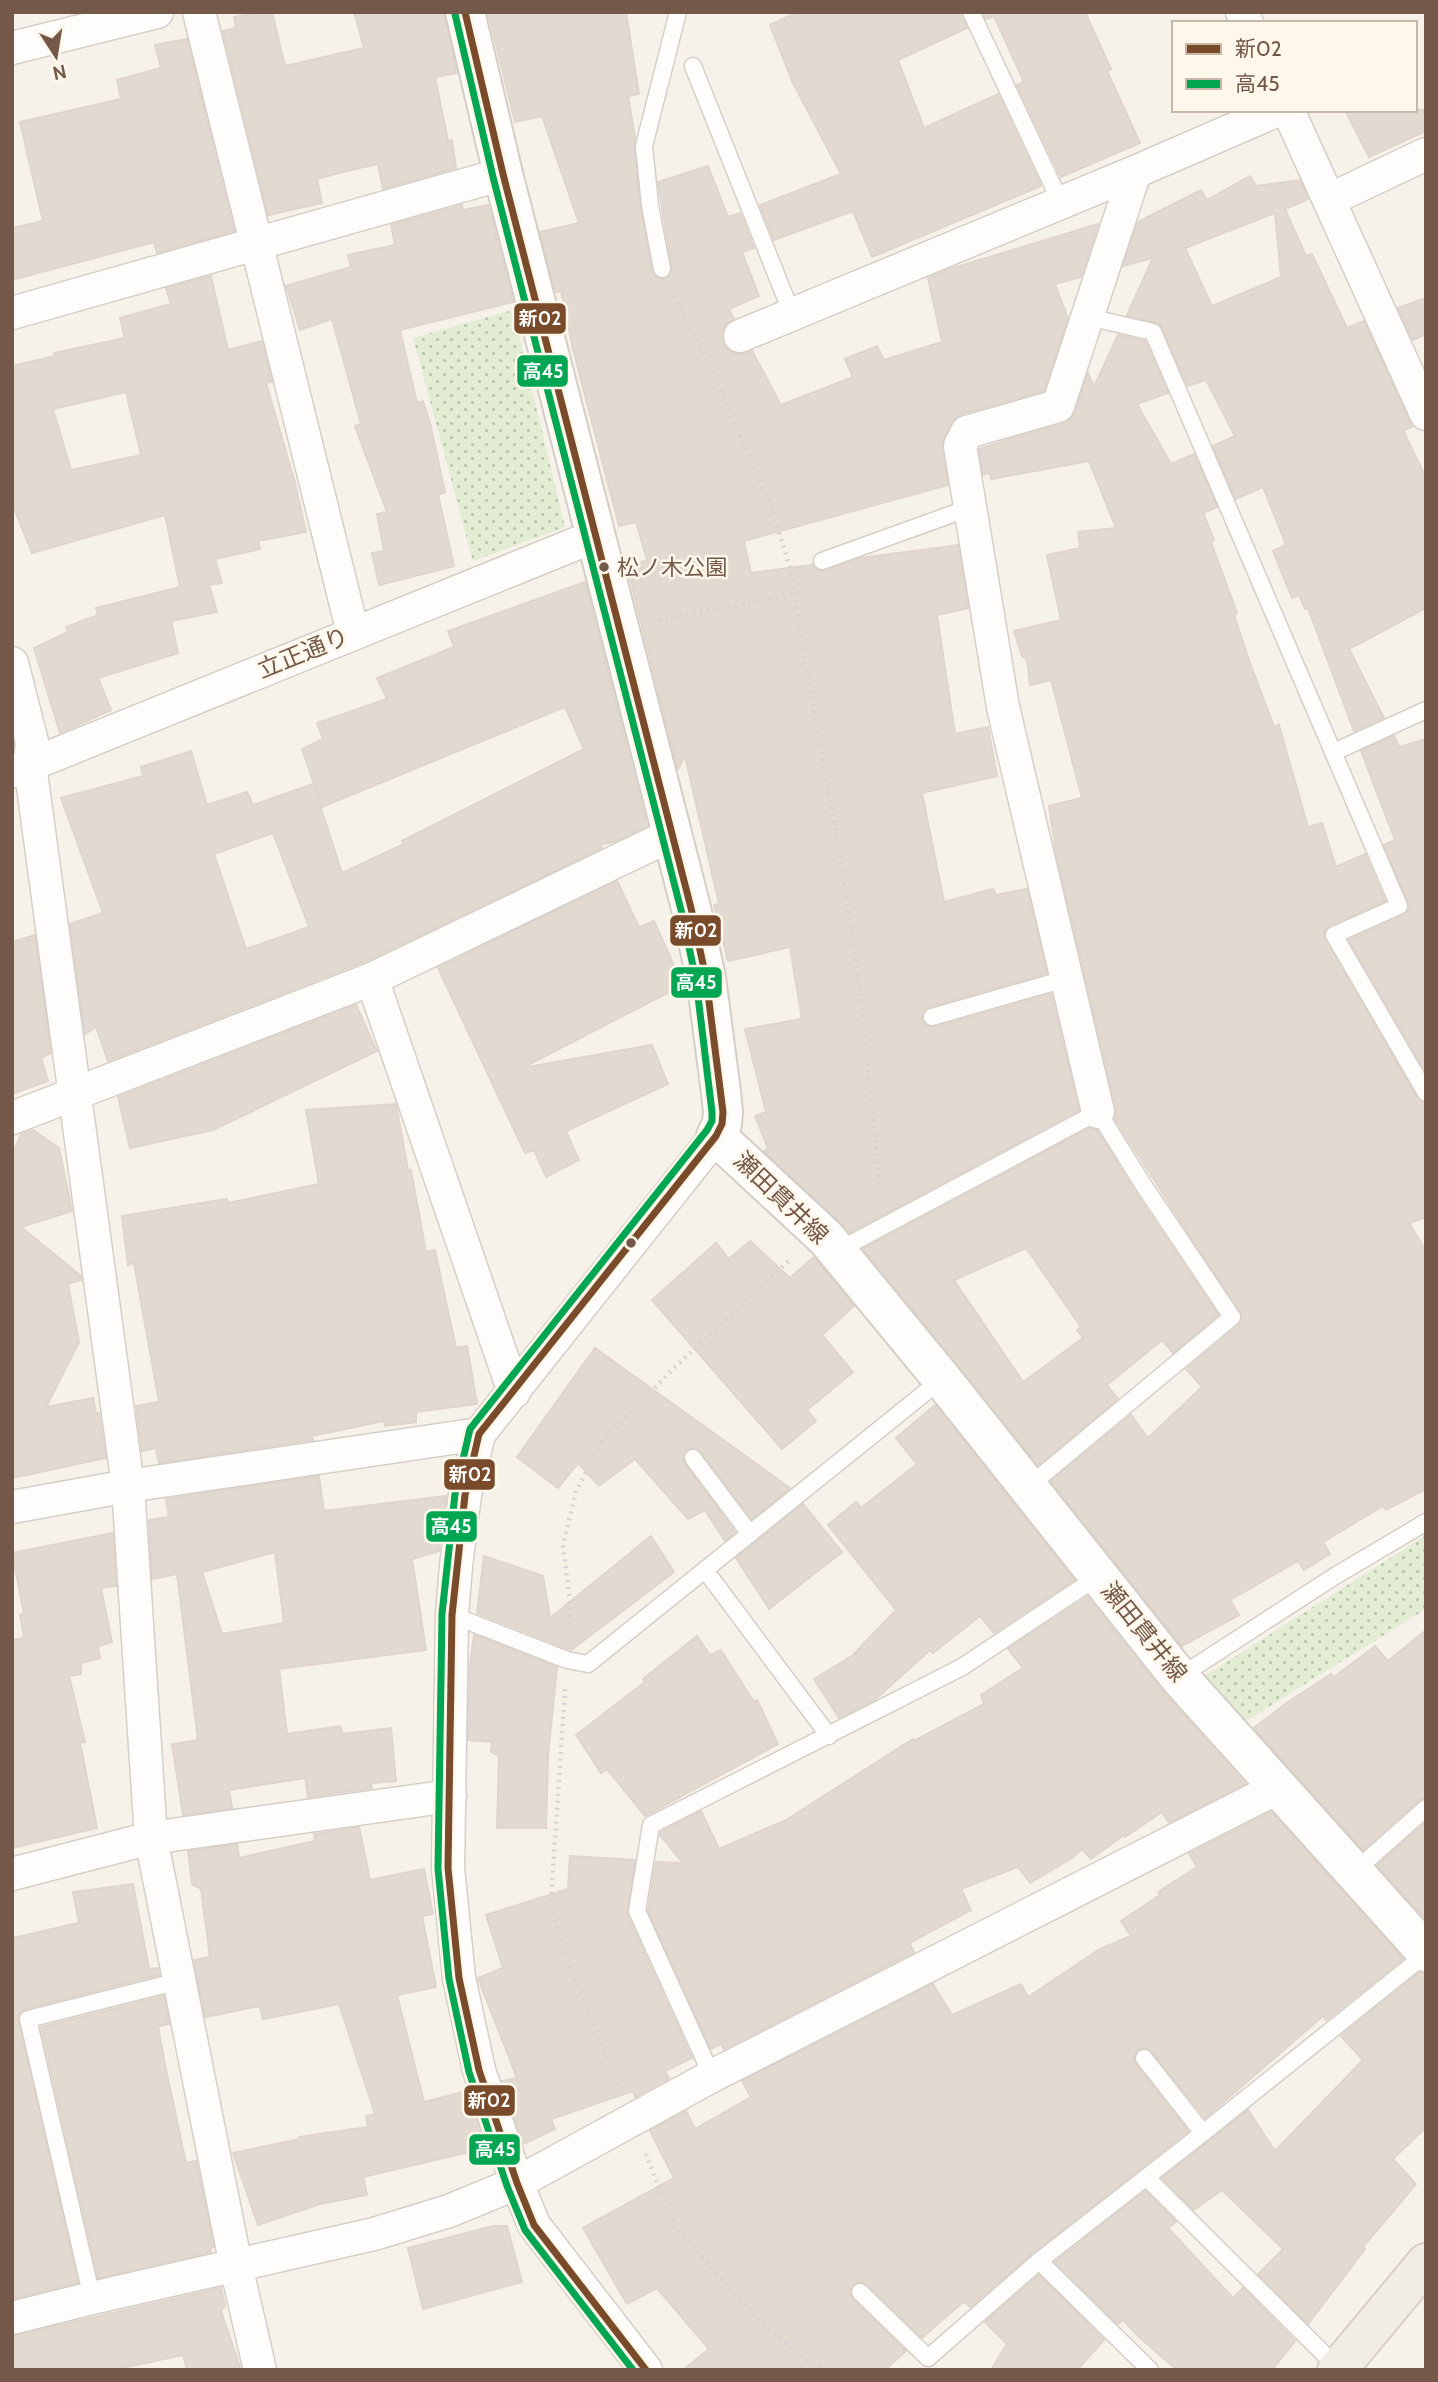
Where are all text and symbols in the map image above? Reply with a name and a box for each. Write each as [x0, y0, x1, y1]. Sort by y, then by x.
north arrow [21, 21, 91, 91]
legend [1172, 21, 1417, 112]
text: 新02 [1235, 36, 1282, 61]
text: N [50, 59, 68, 85]
text: 高45 [1235, 71, 1280, 96]
line badge: 新02 [513, 302, 567, 335]
text: 新02 [519, 307, 561, 330]
line badge: 高45 [516, 354, 569, 388]
text: 高45 [522, 360, 564, 383]
place label: 松ノ木公園 [617, 554, 727, 581]
marker: 松ノ木公園 [597, 560, 611, 574]
street label: 立正通り [253, 621, 353, 684]
line badge: 新02 [669, 914, 722, 947]
text: 新02 [675, 919, 717, 942]
line badge: 高45 [670, 966, 723, 999]
text: 高45 [675, 971, 717, 994]
street label: 瀬田貫井線 [728, 1146, 835, 1250]
unlabelled marker [624, 1236, 638, 1250]
line badge: 新02 [443, 1458, 496, 1491]
text: 新02 [449, 1463, 491, 1486]
line badge: 高45 [425, 1510, 478, 1543]
text: 高45 [430, 1515, 472, 1538]
street label: 瀬田貫井線 [1095, 1576, 1193, 1687]
line badge: 新02 [463, 2084, 516, 2117]
text: 新02 [468, 2089, 510, 2112]
line badge: 高45 [468, 2133, 521, 2166]
text: 高45 [474, 2138, 516, 2161]

